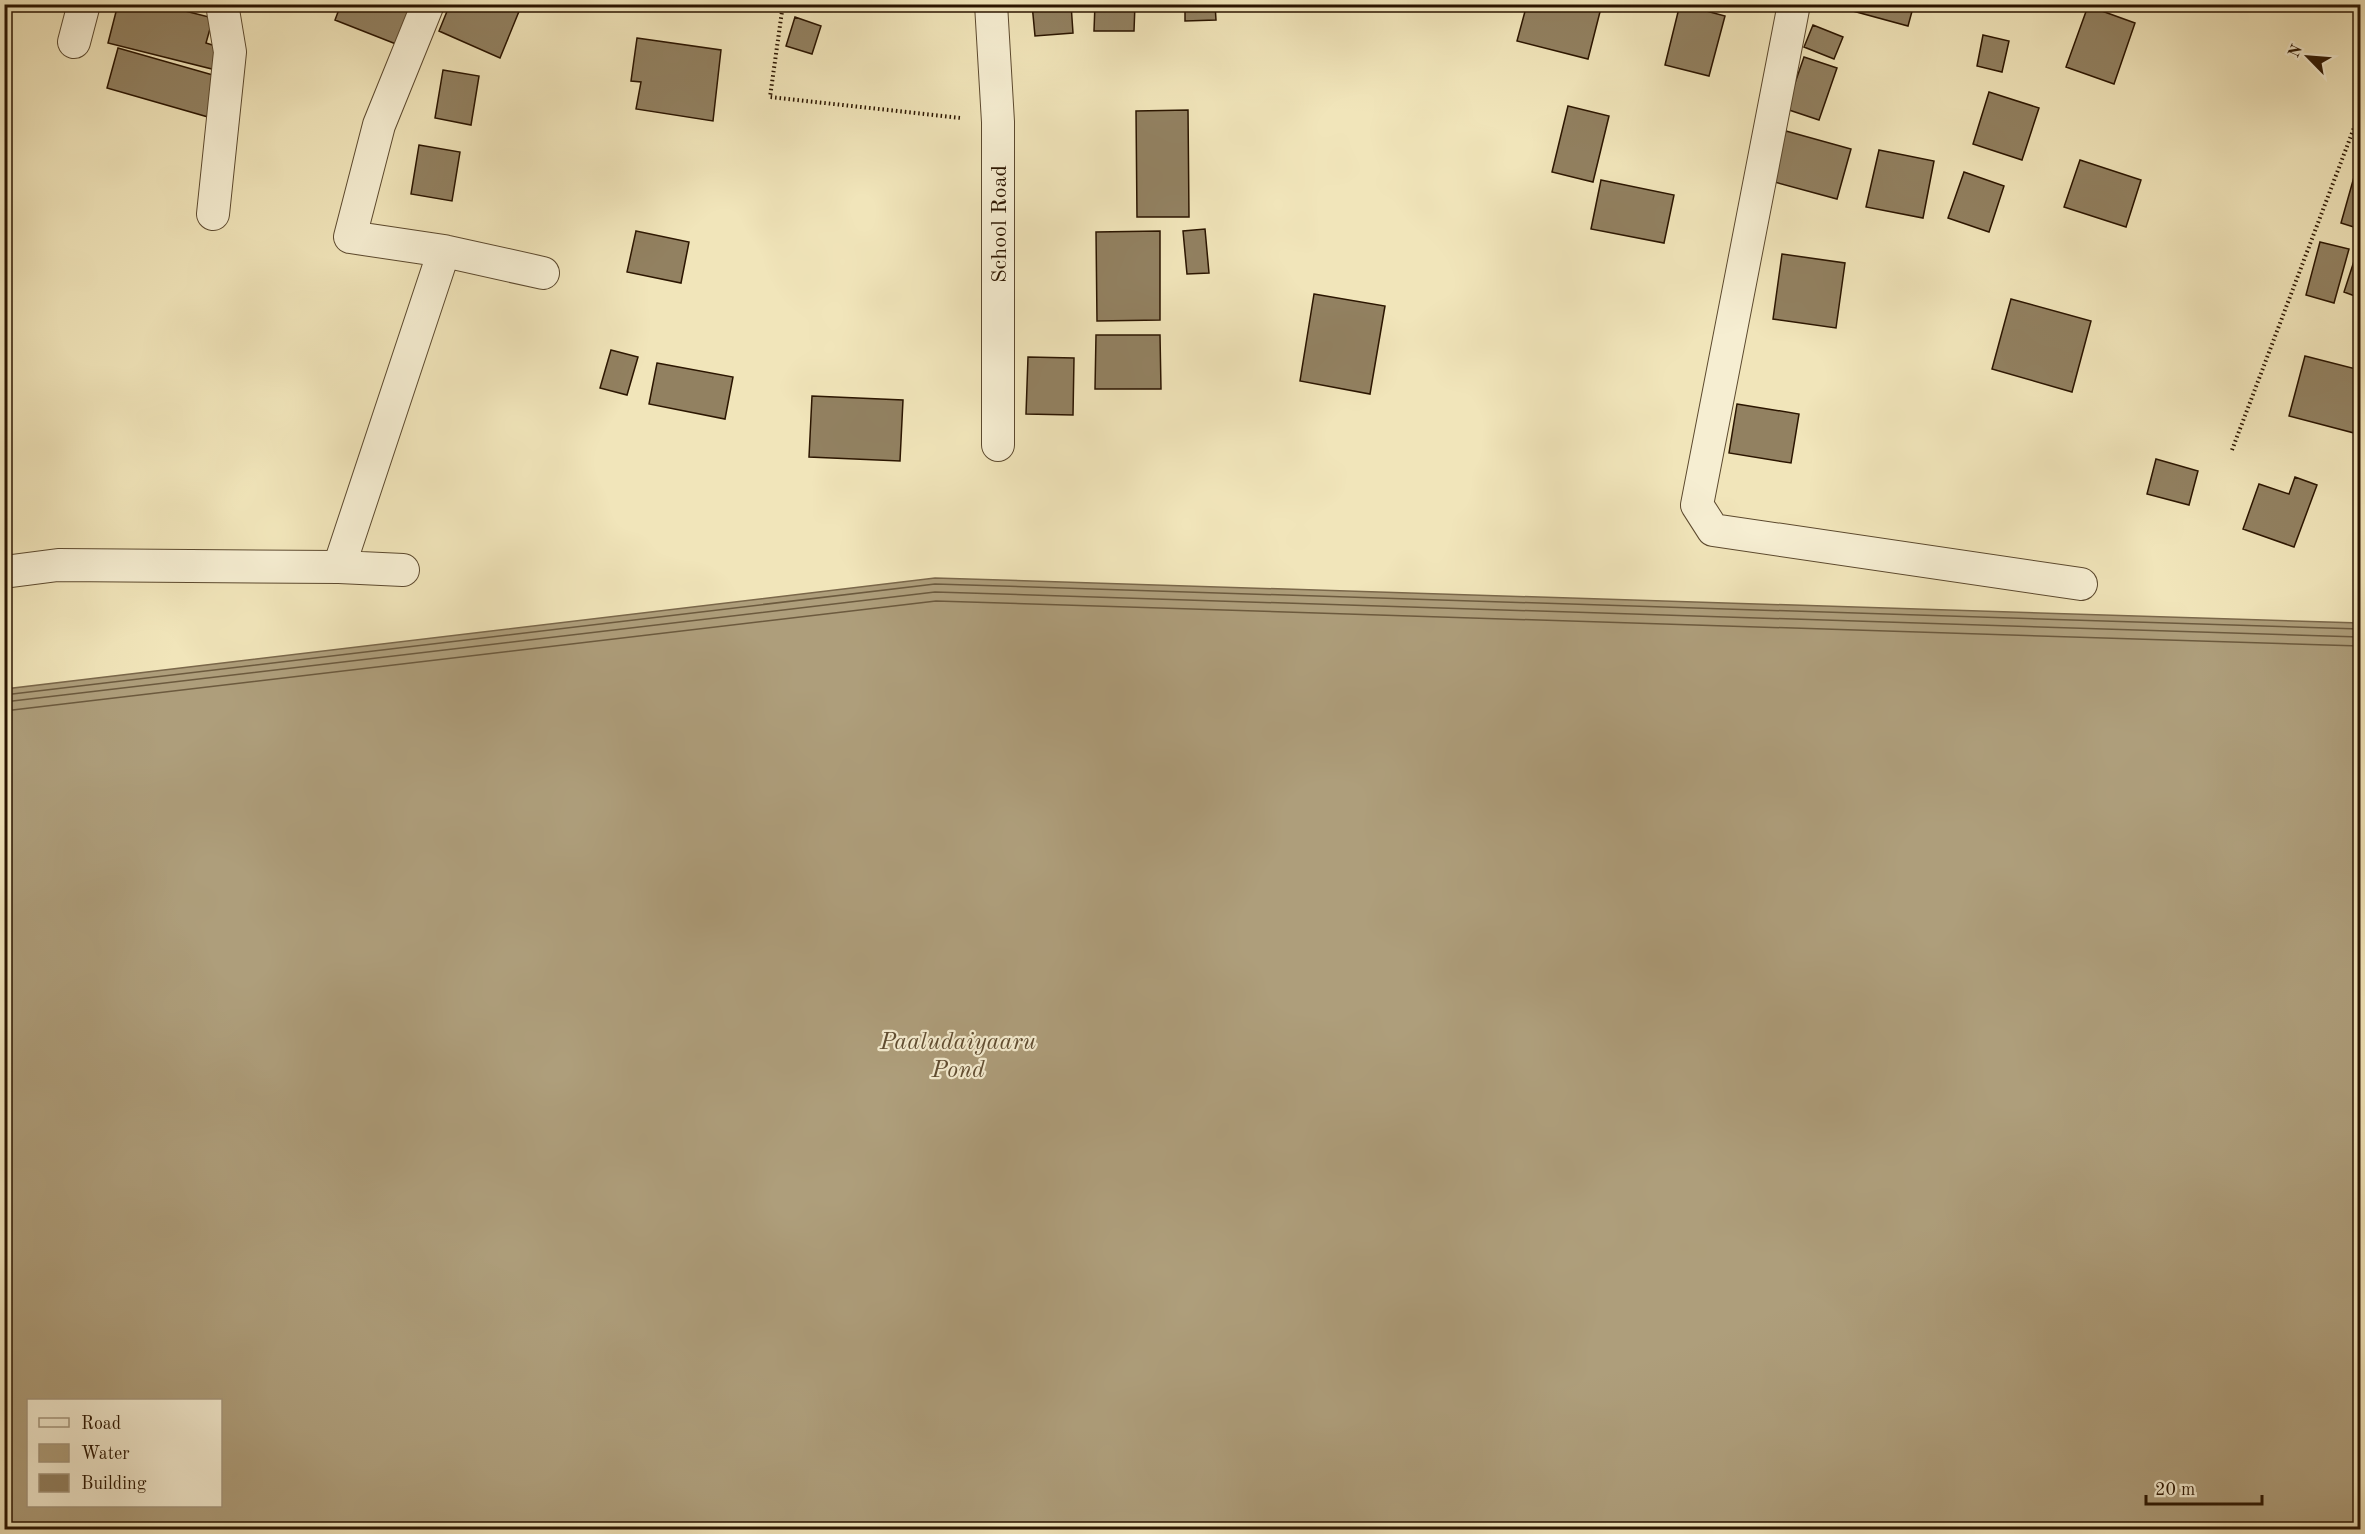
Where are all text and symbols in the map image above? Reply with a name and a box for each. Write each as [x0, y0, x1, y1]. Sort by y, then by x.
north arrow [2278, 27, 2338, 87]
text: N [2286, 42, 2306, 60]
street label: School Road [989, 165, 1011, 283]
water label: Paaludaiyaaru Pond [879, 1031, 1037, 1083]
legend [27, 1399, 222, 1507]
text: Road [81, 1415, 121, 1433]
text: Water [81, 1445, 130, 1463]
scale bar [2146, 1468, 2262, 1506]
text: Building [81, 1475, 147, 1493]
text: 20 m [2155, 1481, 2195, 1499]

